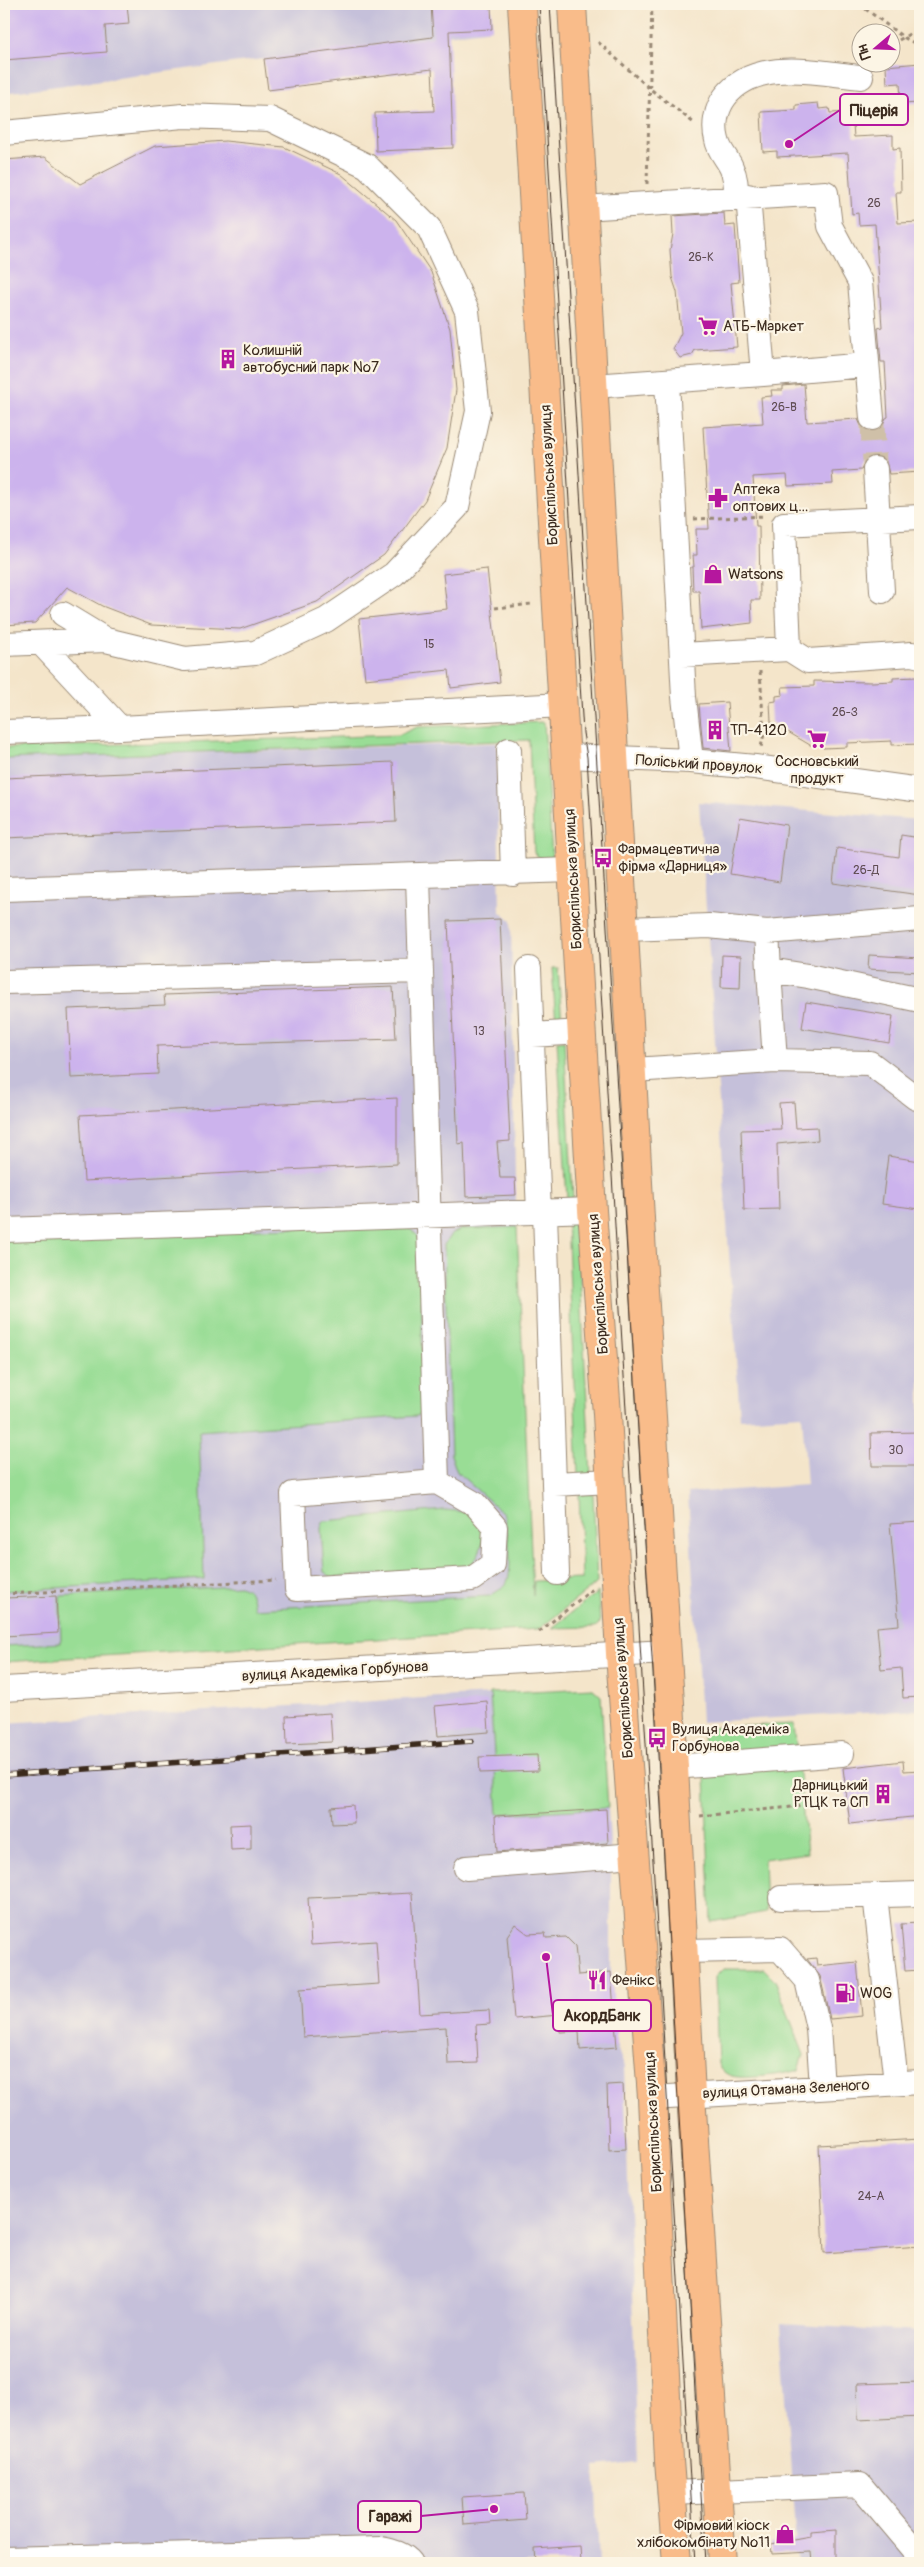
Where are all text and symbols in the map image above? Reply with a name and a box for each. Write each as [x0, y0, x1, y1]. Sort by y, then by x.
north arrow [852, 22, 902, 72]
text: Пн [854, 42, 875, 62]
callout: Піцерія [840, 94, 908, 125]
text: Піцерія [850, 101, 899, 121]
house number: 26 [867, 196, 881, 211]
house number: 26-К [688, 250, 714, 265]
supermarket icon: АТБ-Маркет [697, 315, 719, 337]
place label: АТБ-Маркет [723, 317, 804, 336]
place label: Колишній автобусний парк №7 [243, 341, 379, 377]
building icon: Колишній автобусний парк №7 [217, 348, 239, 370]
house number: 26-В [771, 400, 797, 415]
street label: Бориспільська вулиця [536, 404, 563, 546]
place label: Аптека оптових ц... [733, 480, 808, 516]
pharmacy icon: Аптека оптових ц... [707, 487, 729, 509]
shop icon: Watsons [702, 563, 724, 585]
place label: Watsons [728, 565, 783, 584]
house number: 15 [423, 637, 435, 652]
house number: 26-З [832, 705, 858, 720]
building icon: ТП-4120 [704, 719, 726, 741]
place label: ТП-4120 [730, 721, 787, 740]
supermarket icon: Сосновський продукт [806, 728, 828, 750]
street label: Поліський провулок [635, 751, 763, 778]
place label: Сосновський продукт [775, 752, 859, 788]
street label: Бориспільська вулиця [560, 808, 587, 950]
place label: Фармацевтична фірма «Дарниця» [618, 840, 728, 876]
bus stop icon: Фармацевтична фірма «Дарниця» [592, 847, 614, 869]
house number: 26-Д [853, 863, 880, 878]
house number: 13 [473, 1024, 485, 1039]
street label: Бориспільська вулиця [584, 1213, 613, 1355]
house number: 30 [889, 1443, 903, 1458]
street label: Бориспільська вулиця [609, 1617, 638, 1759]
street label: вулиця Академіка Горбунова [241, 1657, 429, 1686]
place label: Вулиця Академіка Горбунова [672, 1720, 789, 1756]
bus stop icon: Вулиця Академіка Горбунова [646, 1727, 668, 1749]
place label: Дарницький РТЦК та СП [792, 1776, 868, 1812]
building icon: Дарницький РТЦК та СП [872, 1783, 894, 1805]
restaurant icon: Фенікс [586, 1969, 608, 1991]
place label: Фенікс [612, 1971, 655, 1990]
fuel station icon: WOG [834, 1982, 856, 2004]
place label: WOG [860, 1984, 892, 2003]
callout: АкордБанк [553, 2000, 651, 2031]
text: АкордБанк [563, 2006, 641, 2026]
street label: Бориспільська вулиця [640, 2051, 667, 2193]
street label: вулиця Отамана Зеленого [702, 2076, 870, 2103]
house number: 24-А [858, 2189, 884, 2204]
callout: Гаражі [358, 2501, 421, 2532]
text: Гаражі [368, 2507, 412, 2527]
place label: Фірмовий кіоск хлібокомбінату №11 [637, 2516, 770, 2552]
shop icon: Фірмовий кіоск хлібокомбінату №11 [774, 2523, 796, 2545]

